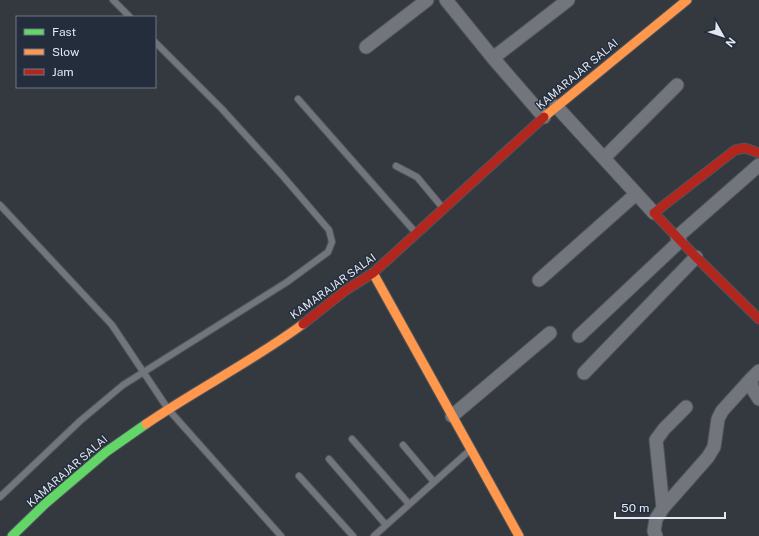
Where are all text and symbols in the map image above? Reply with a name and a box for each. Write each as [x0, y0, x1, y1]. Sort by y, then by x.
legend [16, 16, 156, 88]
north arrow [703, 16, 743, 56]
text: Fast [52, 25, 77, 39]
text: N [723, 35, 738, 49]
street label: KAMARAJAR SALAI [534, 36, 620, 112]
text: Slow [52, 45, 80, 59]
text: Jam [52, 65, 74, 79]
street label: KAMARAJAR SALAI [288, 251, 378, 321]
street label: KAMARAJAR SALAI [24, 433, 110, 509]
scale bar [615, 494, 725, 520]
text: 50 m [621, 501, 649, 515]

